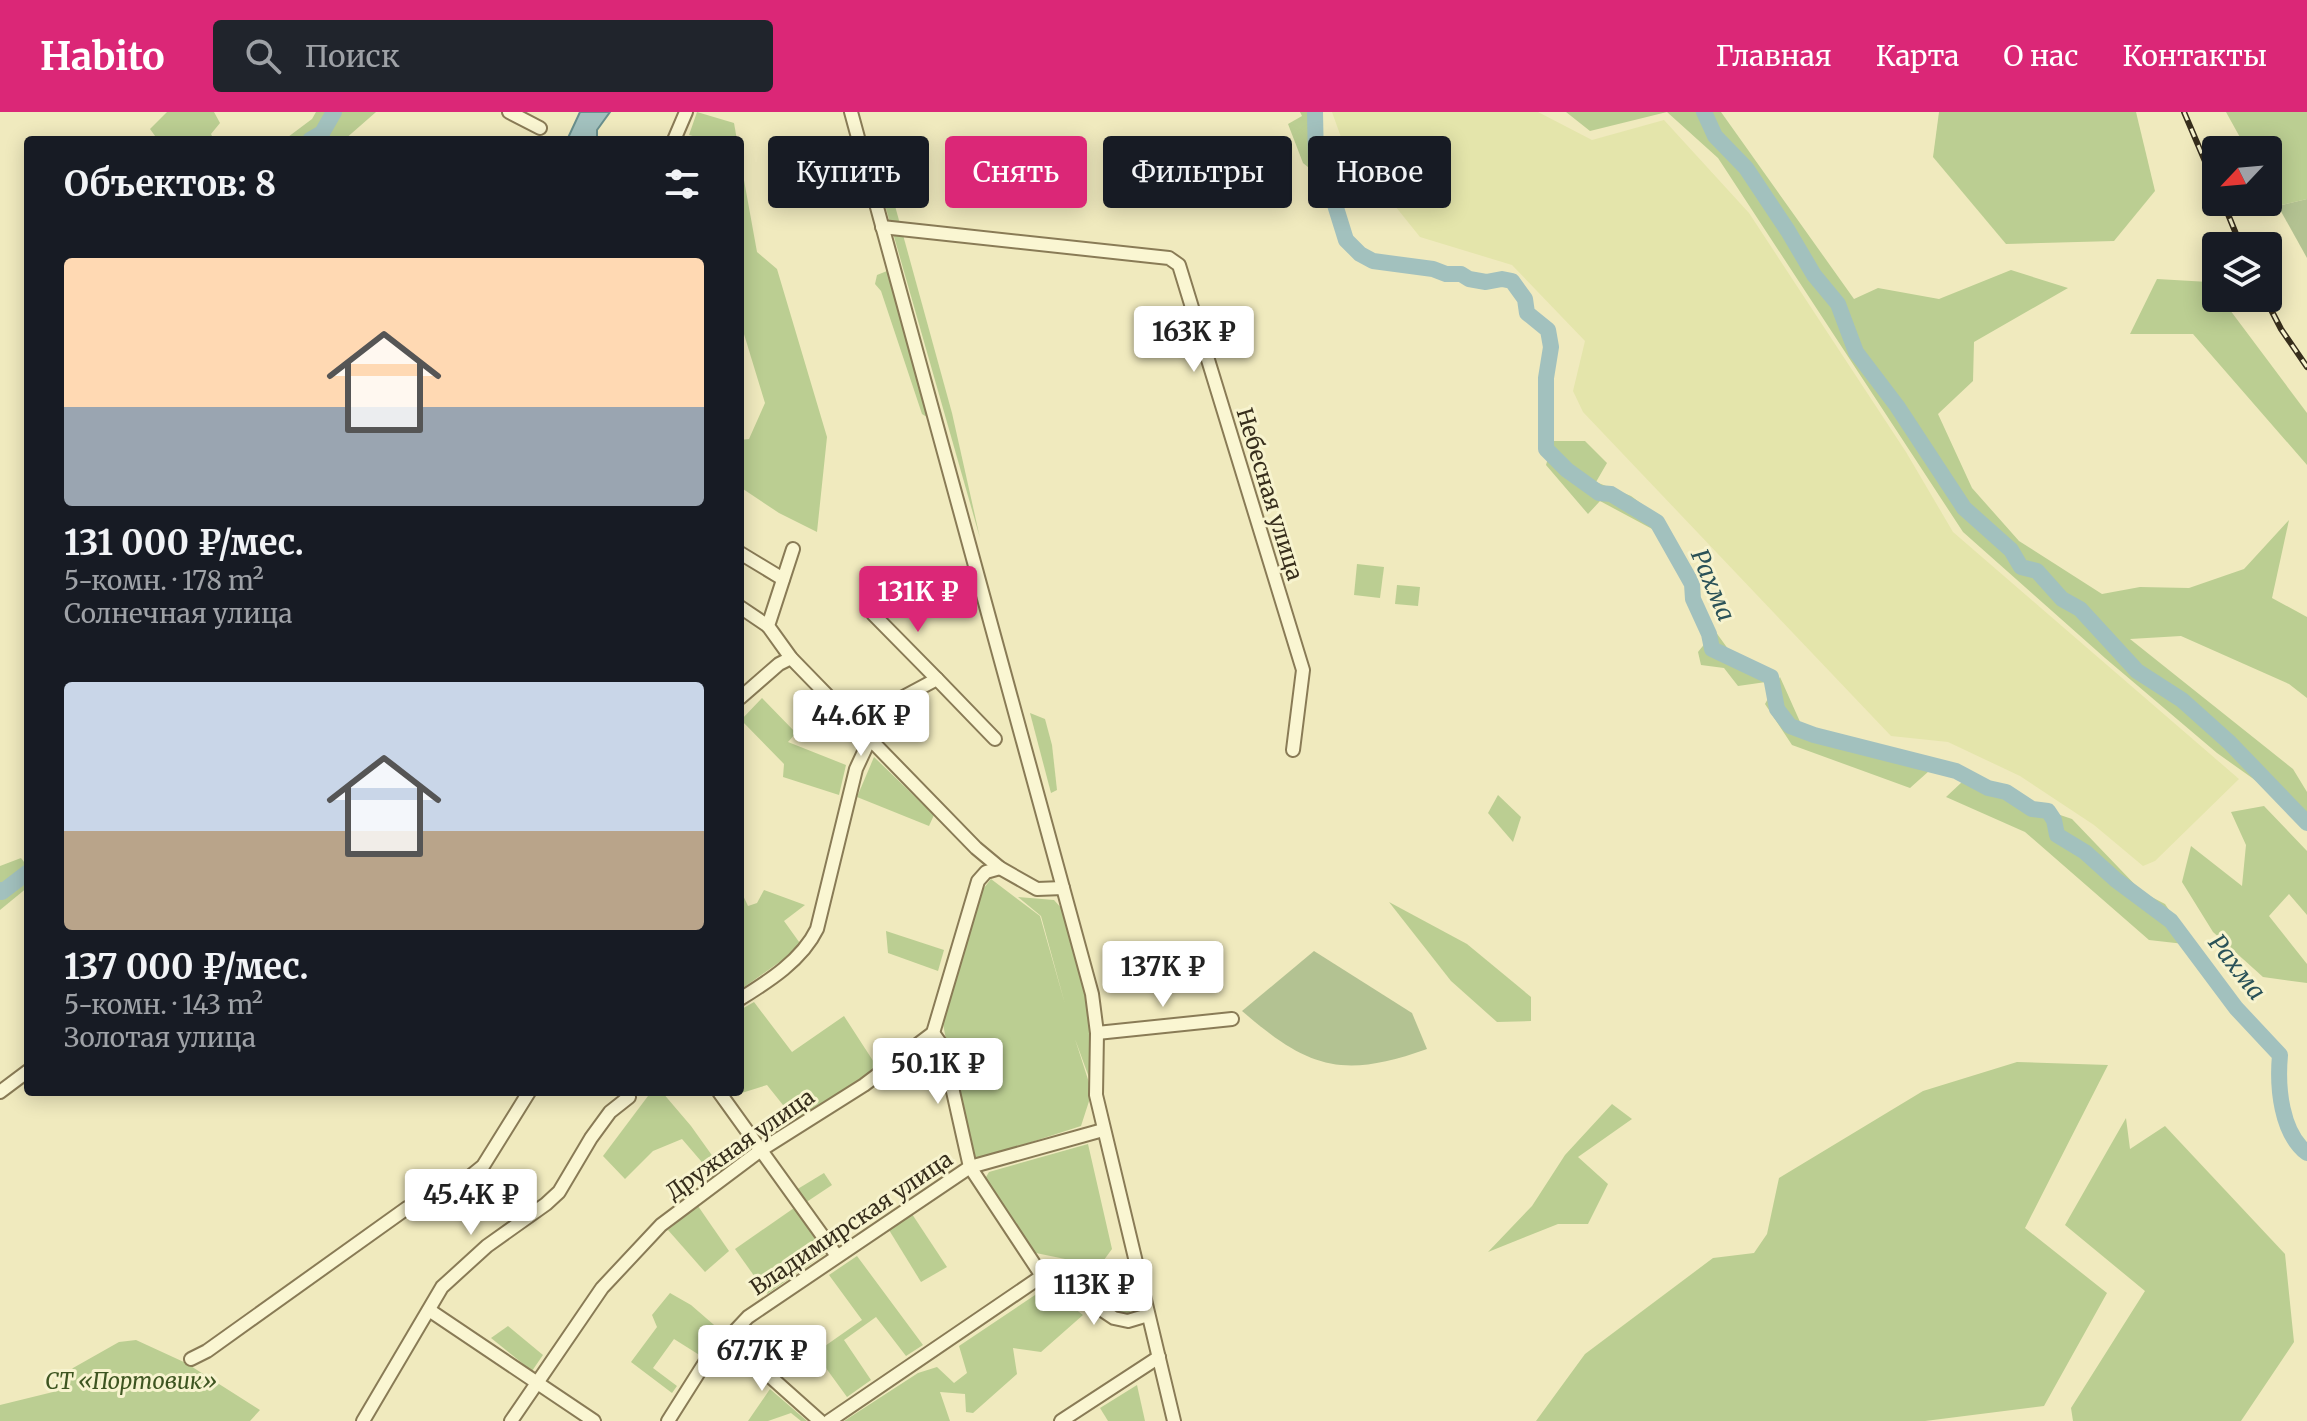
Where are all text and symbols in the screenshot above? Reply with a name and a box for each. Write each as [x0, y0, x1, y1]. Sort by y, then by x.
search box [213, 20, 773, 92]
text: Habito [40, 33, 165, 80]
icon: search [241, 34, 285, 78]
text: Поиск [305, 37, 400, 75]
text: Главная [1716, 38, 1832, 74]
text: Карта [1876, 38, 1959, 74]
text: О нас [2003, 38, 2078, 74]
text: Контакты [2122, 38, 2267, 74]
chip: Купить [768, 136, 929, 208]
chip: Снять [945, 136, 1087, 208]
chip: Фильтры [1103, 136, 1292, 208]
chip: Новое [1308, 136, 1451, 208]
north arrow [2202, 136, 2282, 216]
map controls [2202, 136, 2282, 312]
icon: filters [660, 162, 704, 206]
text: Объектов: 8 [64, 163, 276, 205]
button: layers [2202, 232, 2282, 312]
pin: 163K ₽ [1129, 306, 1259, 374]
icon: home [312, 310, 456, 454]
text: 163K ₽ [1152, 315, 1236, 348]
street label: Небесная улица [1231, 405, 1310, 584]
text: 131 000 ₽/мес. [64, 522, 304, 564]
water label: Рахма [1684, 544, 1742, 626]
text: 5-комн. · 178 m² [64, 564, 264, 597]
pin: 131K ₽ [853, 566, 983, 634]
text: 131K ₽ [877, 575, 959, 608]
text: Солнечная улица [64, 597, 292, 630]
pin: 44.6K ₽ [787, 690, 935, 758]
text: 44.6K ₽ [811, 699, 911, 732]
icon: home [312, 734, 456, 878]
water label: Рахма [2202, 928, 2272, 1006]
pin: 137K ₽ [1098, 941, 1228, 1009]
text: 137 000 ₽/мес. [64, 946, 309, 988]
text: 137K ₽ [1120, 950, 1206, 983]
text: 5-комн. · 143 m² [64, 988, 263, 1021]
text: Золотая улица [64, 1021, 256, 1054]
pin: 50.1K ₽ [864, 1038, 1012, 1106]
text: 50.1K ₽ [891, 1047, 985, 1080]
street label: Дружная улица [660, 1082, 820, 1206]
street label: Владимирская улица [744, 1145, 958, 1301]
pin: 45.4K ₽ [397, 1169, 545, 1237]
text: 45.4K ₽ [423, 1178, 519, 1211]
pin: 113K ₽ [1029, 1259, 1159, 1327]
text: 113K ₽ [1053, 1268, 1135, 1301]
pin: 67.7K ₽ [688, 1325, 836, 1393]
text: 67.7K ₽ [716, 1334, 808, 1367]
park label: СТ «Портовик» [45, 1367, 217, 1395]

